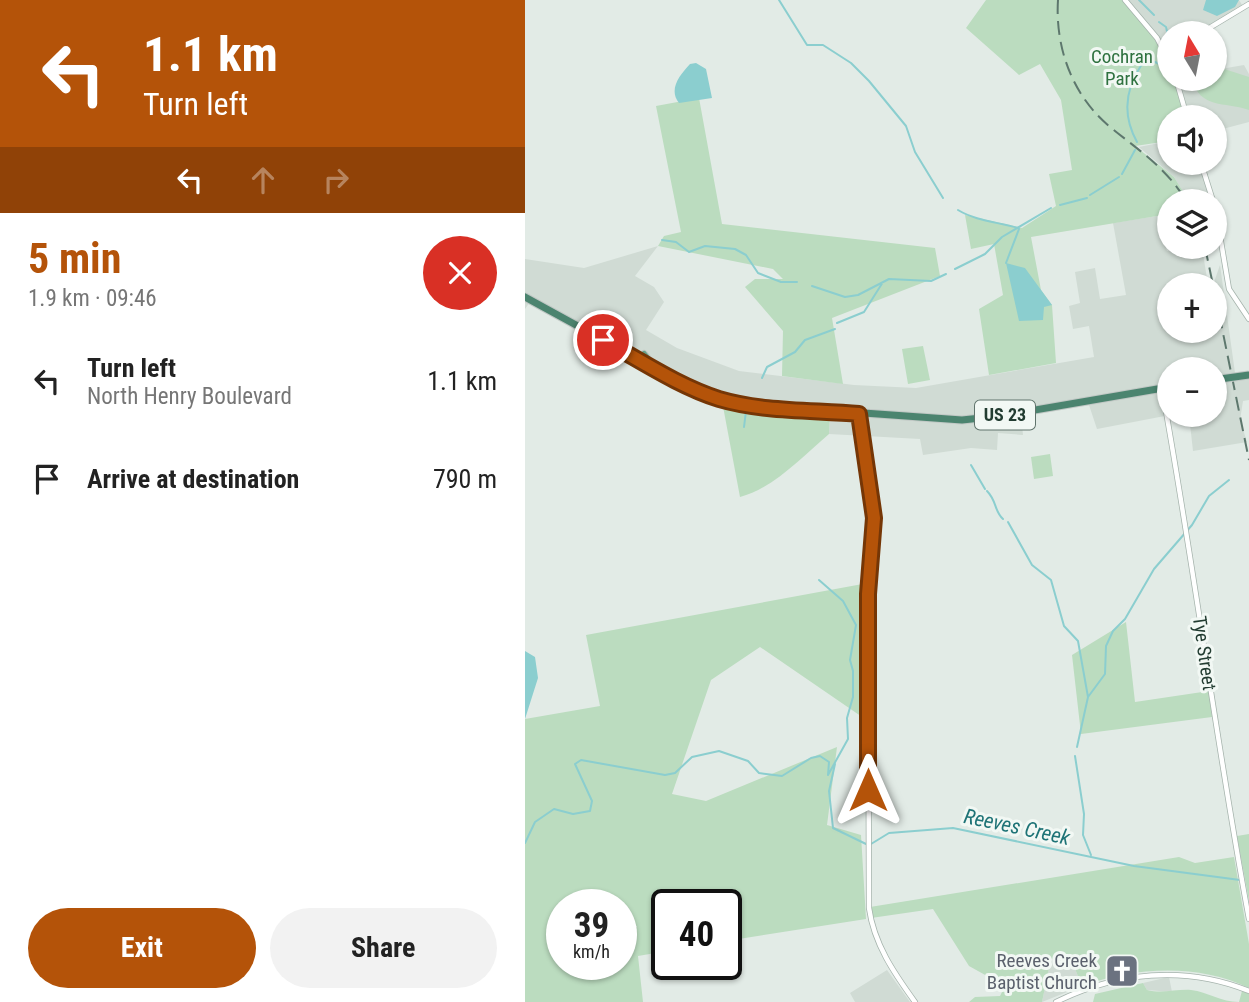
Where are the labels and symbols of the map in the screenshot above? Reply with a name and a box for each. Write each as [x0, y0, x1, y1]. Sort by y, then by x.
north arrow [1157, 21, 1227, 91]
park label: Cochran Park [1091, 45, 1153, 90]
pin [573, 310, 633, 370]
road number: US 23 [975, 400, 1035, 430]
street label: Tye Street [1188, 614, 1221, 692]
position arrow [831, 753, 905, 827]
water label: Reeves Creek [962, 804, 1073, 850]
speed limit sign: 40 [651, 889, 742, 980]
place label: Reeves Creek Baptist Church [987, 949, 1097, 994]
church icon: Reeves Creek Baptist Church [1103, 952, 1141, 990]

